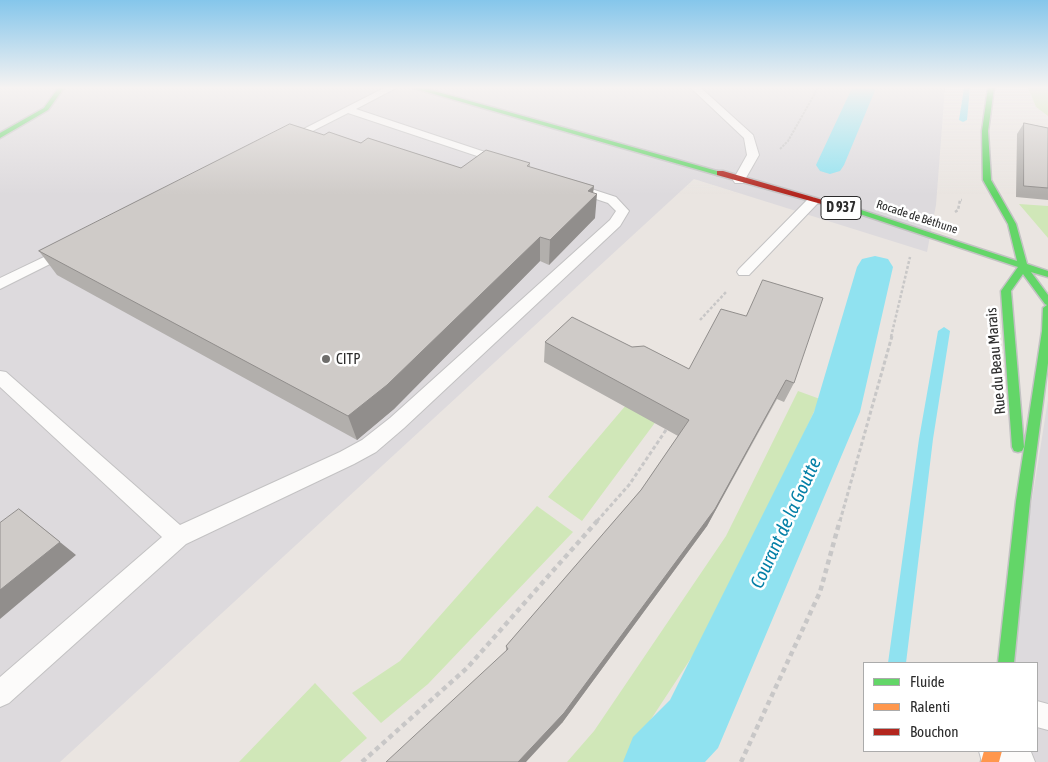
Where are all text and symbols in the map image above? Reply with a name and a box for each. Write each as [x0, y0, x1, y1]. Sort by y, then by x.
road number: D 937 [821, 197, 861, 220]
street label: Rocade de Béthune [874, 197, 960, 237]
street label: Rue du Beau Marais [982, 307, 1010, 415]
place label: CITP [336, 350, 361, 368]
marker: CITP [320, 353, 332, 365]
water label: Courant de la Goutte [746, 454, 826, 592]
legend [863, 662, 1038, 752]
text: Fluide [910, 673, 945, 690]
text: Ralenti [910, 698, 950, 715]
text: Bouchon [910, 723, 959, 740]

